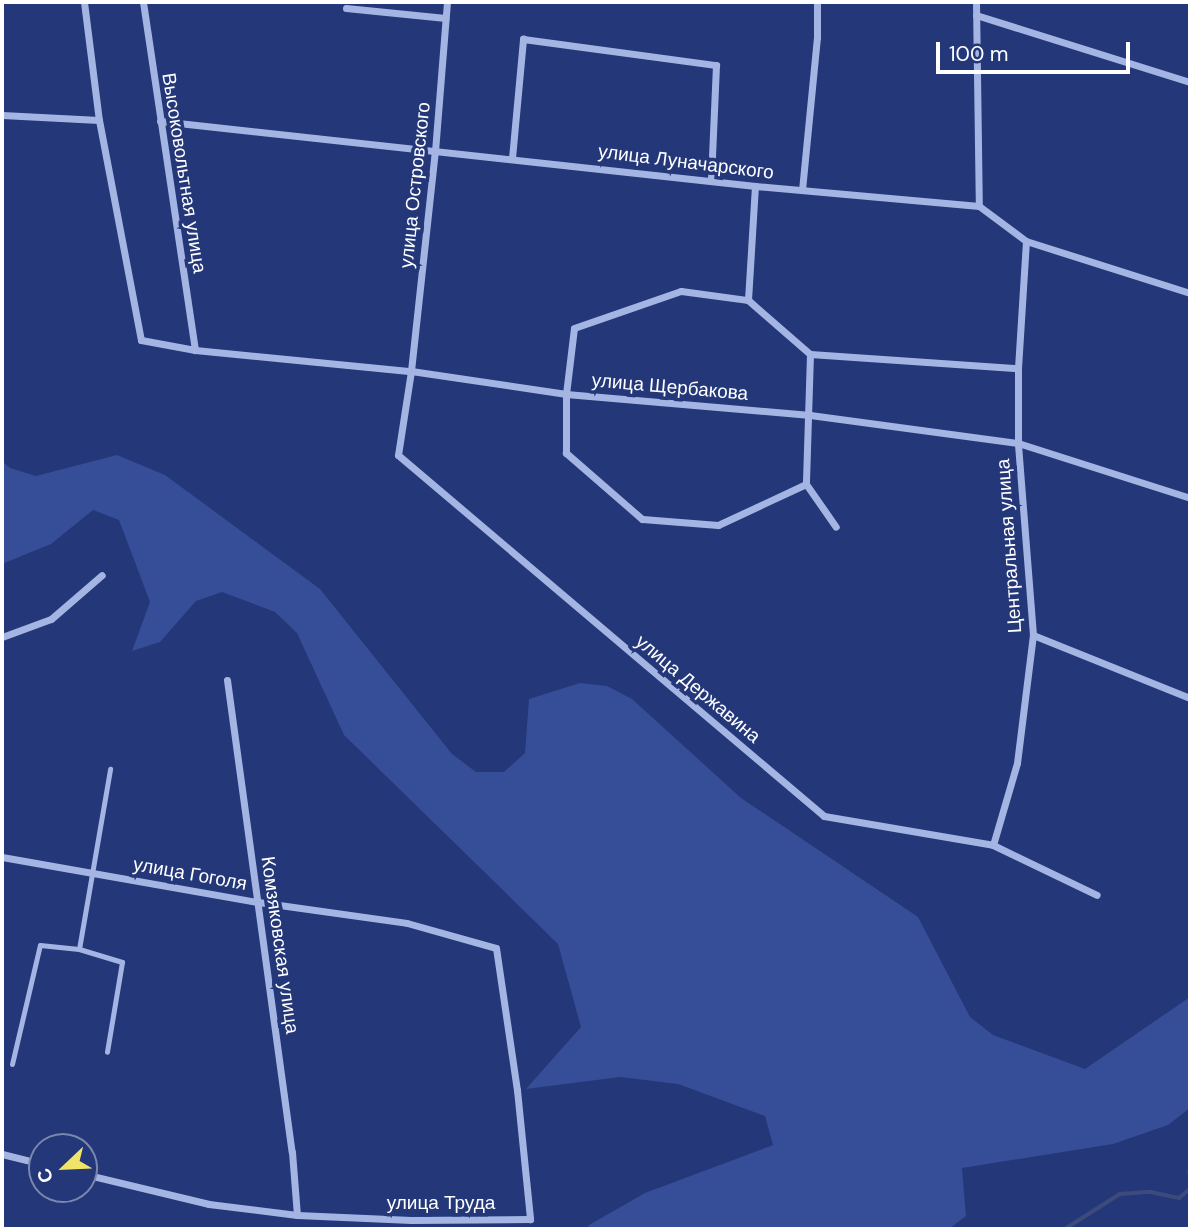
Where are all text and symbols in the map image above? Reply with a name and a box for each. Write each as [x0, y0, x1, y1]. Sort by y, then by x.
scale bar [940, 28, 1134, 72]
text: 100 m [949, 40, 1009, 68]
street label: Высоковольтная улица [157, 71, 211, 275]
street label: улица Островского [395, 101, 435, 269]
street label: улица Луначарского [597, 140, 775, 184]
street label: улица Щербакова [591, 369, 749, 405]
street label: Центральная улица [992, 458, 1026, 634]
street label: улица Державина [631, 630, 765, 748]
street label: улица Гоголя [131, 853, 249, 895]
street label: Комзяковская улица [256, 855, 304, 1035]
north arrow [28, 1133, 98, 1203]
text: С [31, 1164, 59, 1187]
street label: улица Труда [387, 1192, 495, 1214]

